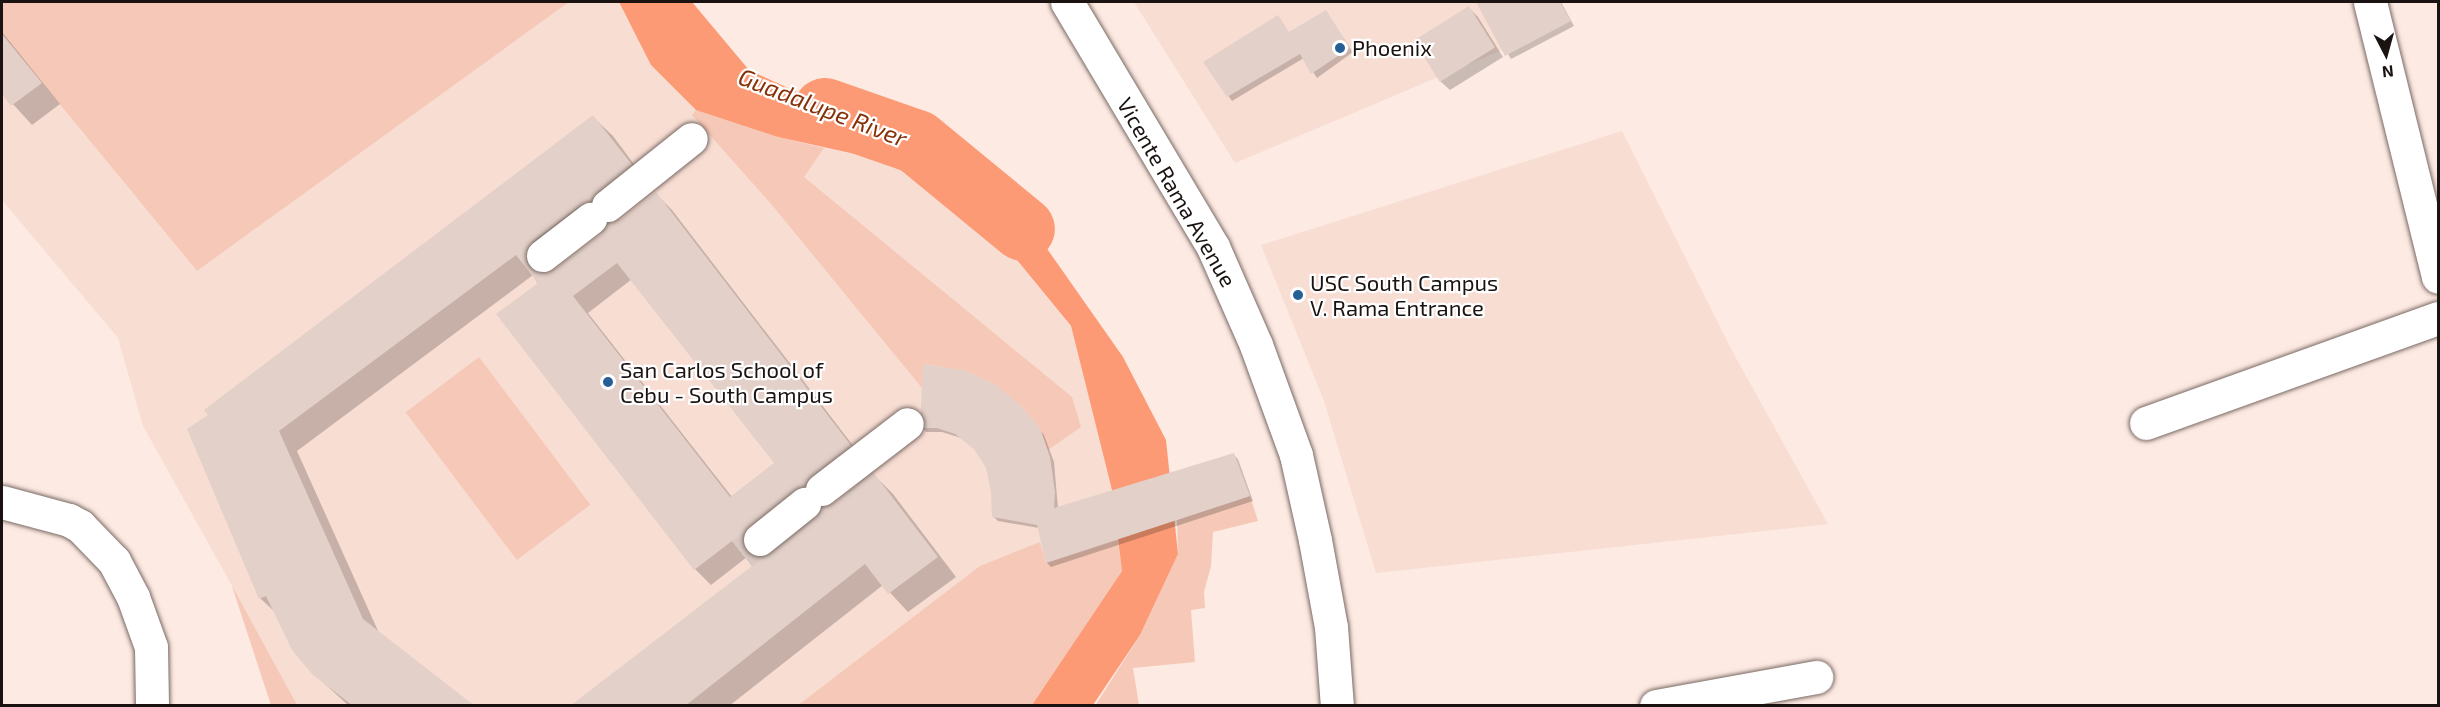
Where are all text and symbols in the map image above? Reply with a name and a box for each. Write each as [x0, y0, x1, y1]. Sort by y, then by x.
north arrow [2356, 24, 2416, 84]
place label: Phoenix [1352, 35, 1432, 61]
marker: Phoenix [1333, 41, 1347, 55]
water label: Guadalupe River [735, 62, 911, 152]
text: N [2381, 62, 2395, 82]
street label: Vicente Rama Avenue [1112, 92, 1242, 292]
place label: USC South Campus V. Rama Entrance [1310, 269, 1498, 320]
marker: USC South Campus V. Rama Entrance [1291, 288, 1305, 302]
place label: San Carlos School of Cebu - South Campus [620, 356, 833, 408]
marker: San Carlos School of Cebu - South Campus [601, 375, 615, 389]

